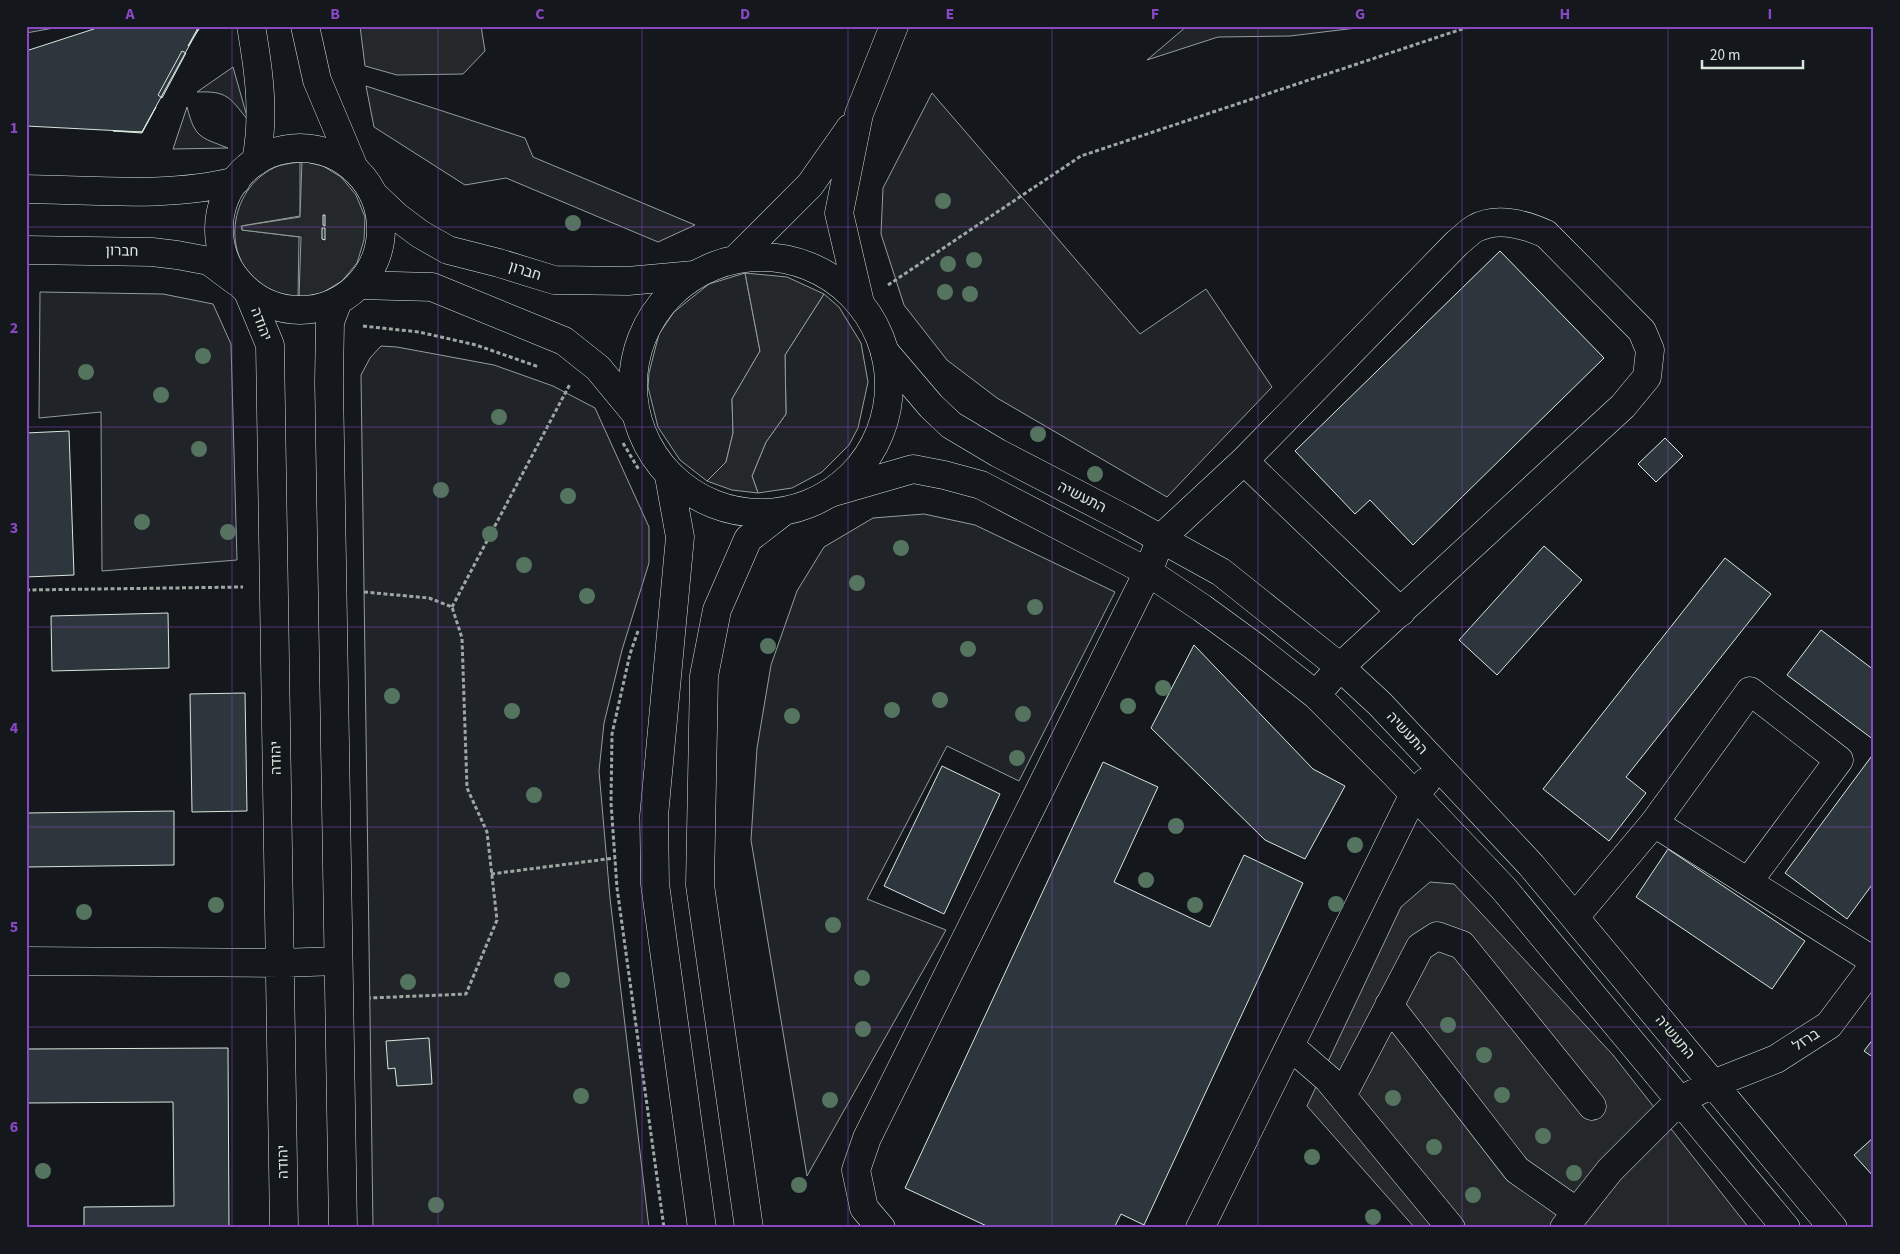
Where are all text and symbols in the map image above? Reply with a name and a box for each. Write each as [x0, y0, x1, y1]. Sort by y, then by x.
text: A [124, 3, 135, 25]
text: B [330, 3, 340, 25]
text: C [535, 3, 545, 25]
text: D [740, 3, 750, 25]
text: E [946, 3, 954, 25]
text: F [1151, 3, 1159, 25]
text: G [1355, 3, 1365, 25]
text: H [1560, 3, 1570, 25]
text: I [1768, 3, 1772, 25]
scale bar [1702, 38, 1804, 70]
text: 20 m [1710, 45, 1740, 66]
text: 1 [10, 117, 18, 139]
street label: חברון [105, 240, 139, 262]
street label: חברון [506, 256, 544, 286]
street label: יהודה [245, 304, 277, 344]
text: 2 [10, 317, 18, 339]
street label: התעשיה [1054, 476, 1110, 518]
text: 3 [10, 517, 18, 539]
street label: התעשיה [1382, 707, 1432, 759]
text: 4 [10, 717, 19, 739]
street label: יהודה [265, 741, 287, 775]
text: 5 [10, 916, 18, 938]
street label: התעשיה [1650, 1010, 1700, 1064]
street label: ברזל [1788, 1023, 1824, 1057]
text: 6 [10, 1116, 18, 1138]
street label: יהודה [272, 1145, 294, 1179]

